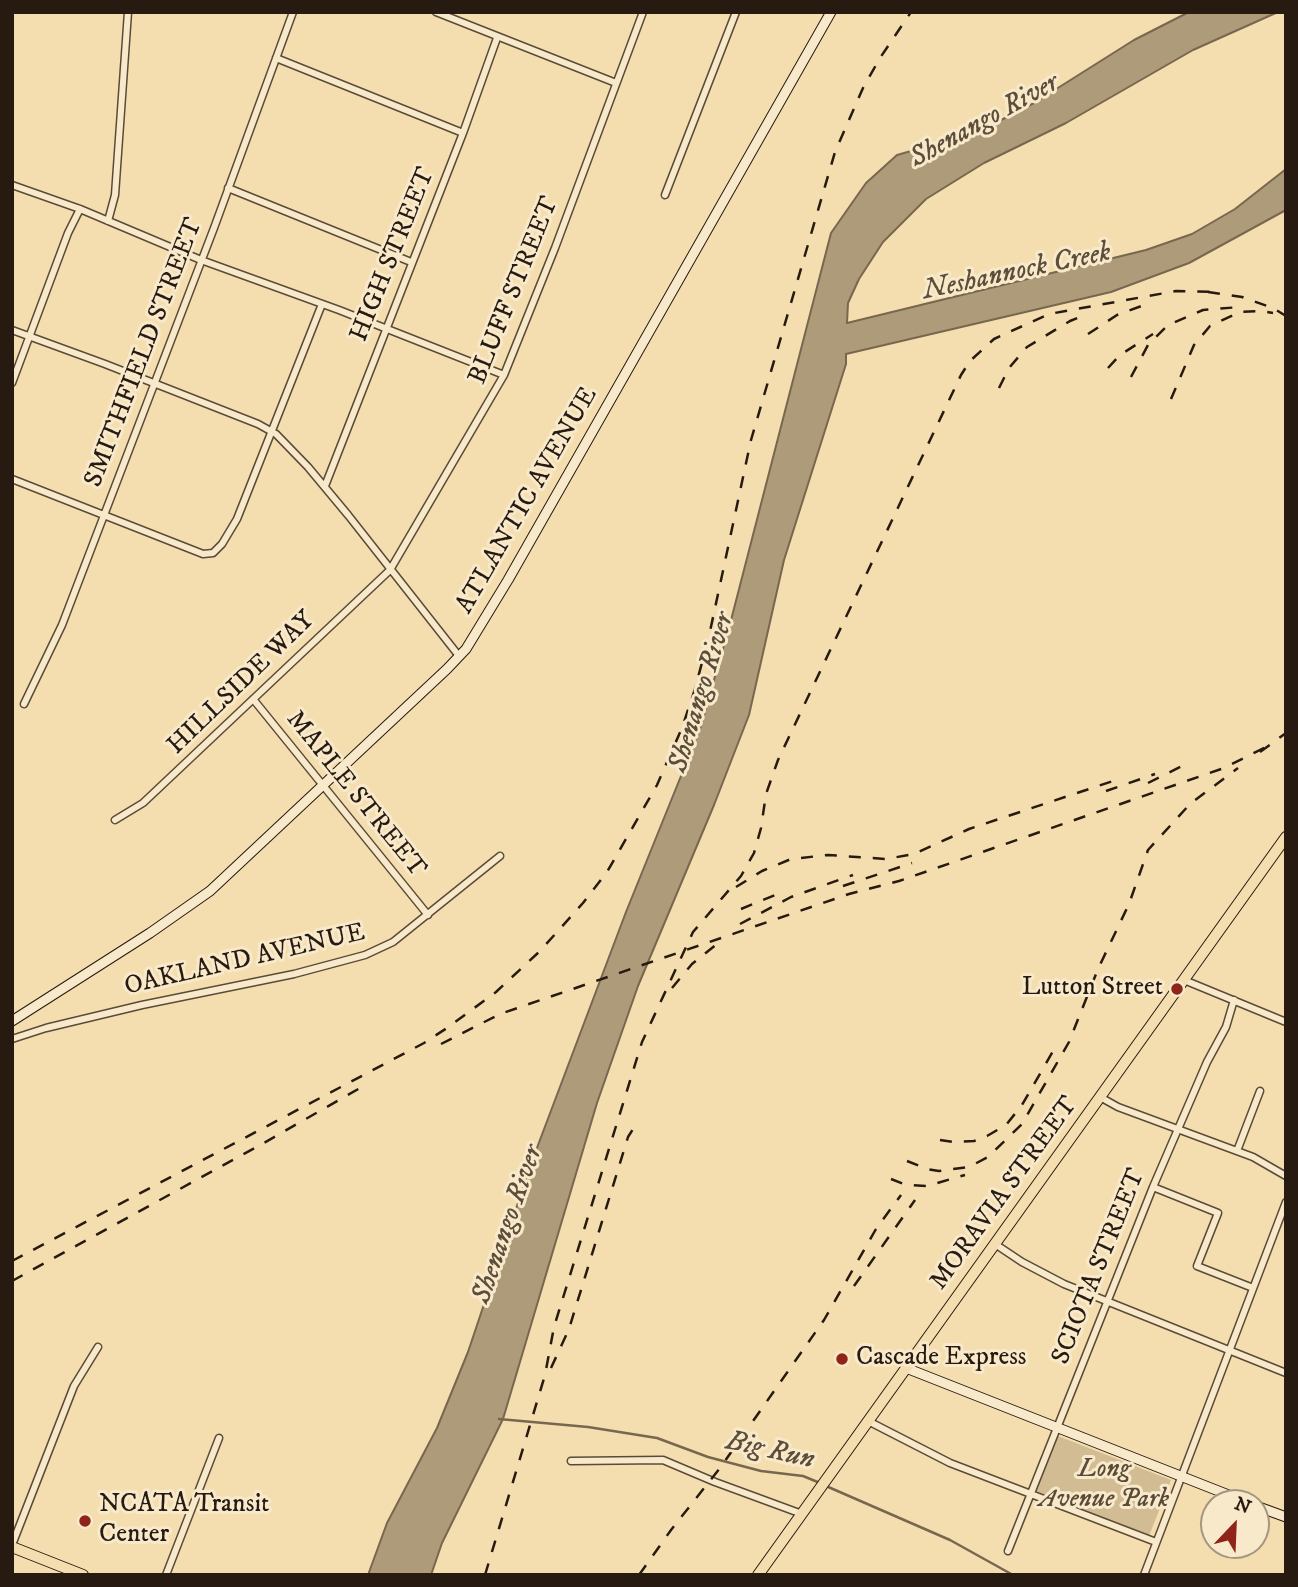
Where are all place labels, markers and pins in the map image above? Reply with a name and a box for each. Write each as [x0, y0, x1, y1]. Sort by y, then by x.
place label: Lutton Street [1022, 973, 1163, 1005]
marker: Lutton Street [1169, 981, 1185, 997]
place label: Cascade Express [856, 1343, 1027, 1375]
marker: Cascade Express [834, 1351, 850, 1367]
place label: NCATA Transit Center [99, 1490, 269, 1552]
marker: NCATA Transit Center [77, 1513, 93, 1529]

